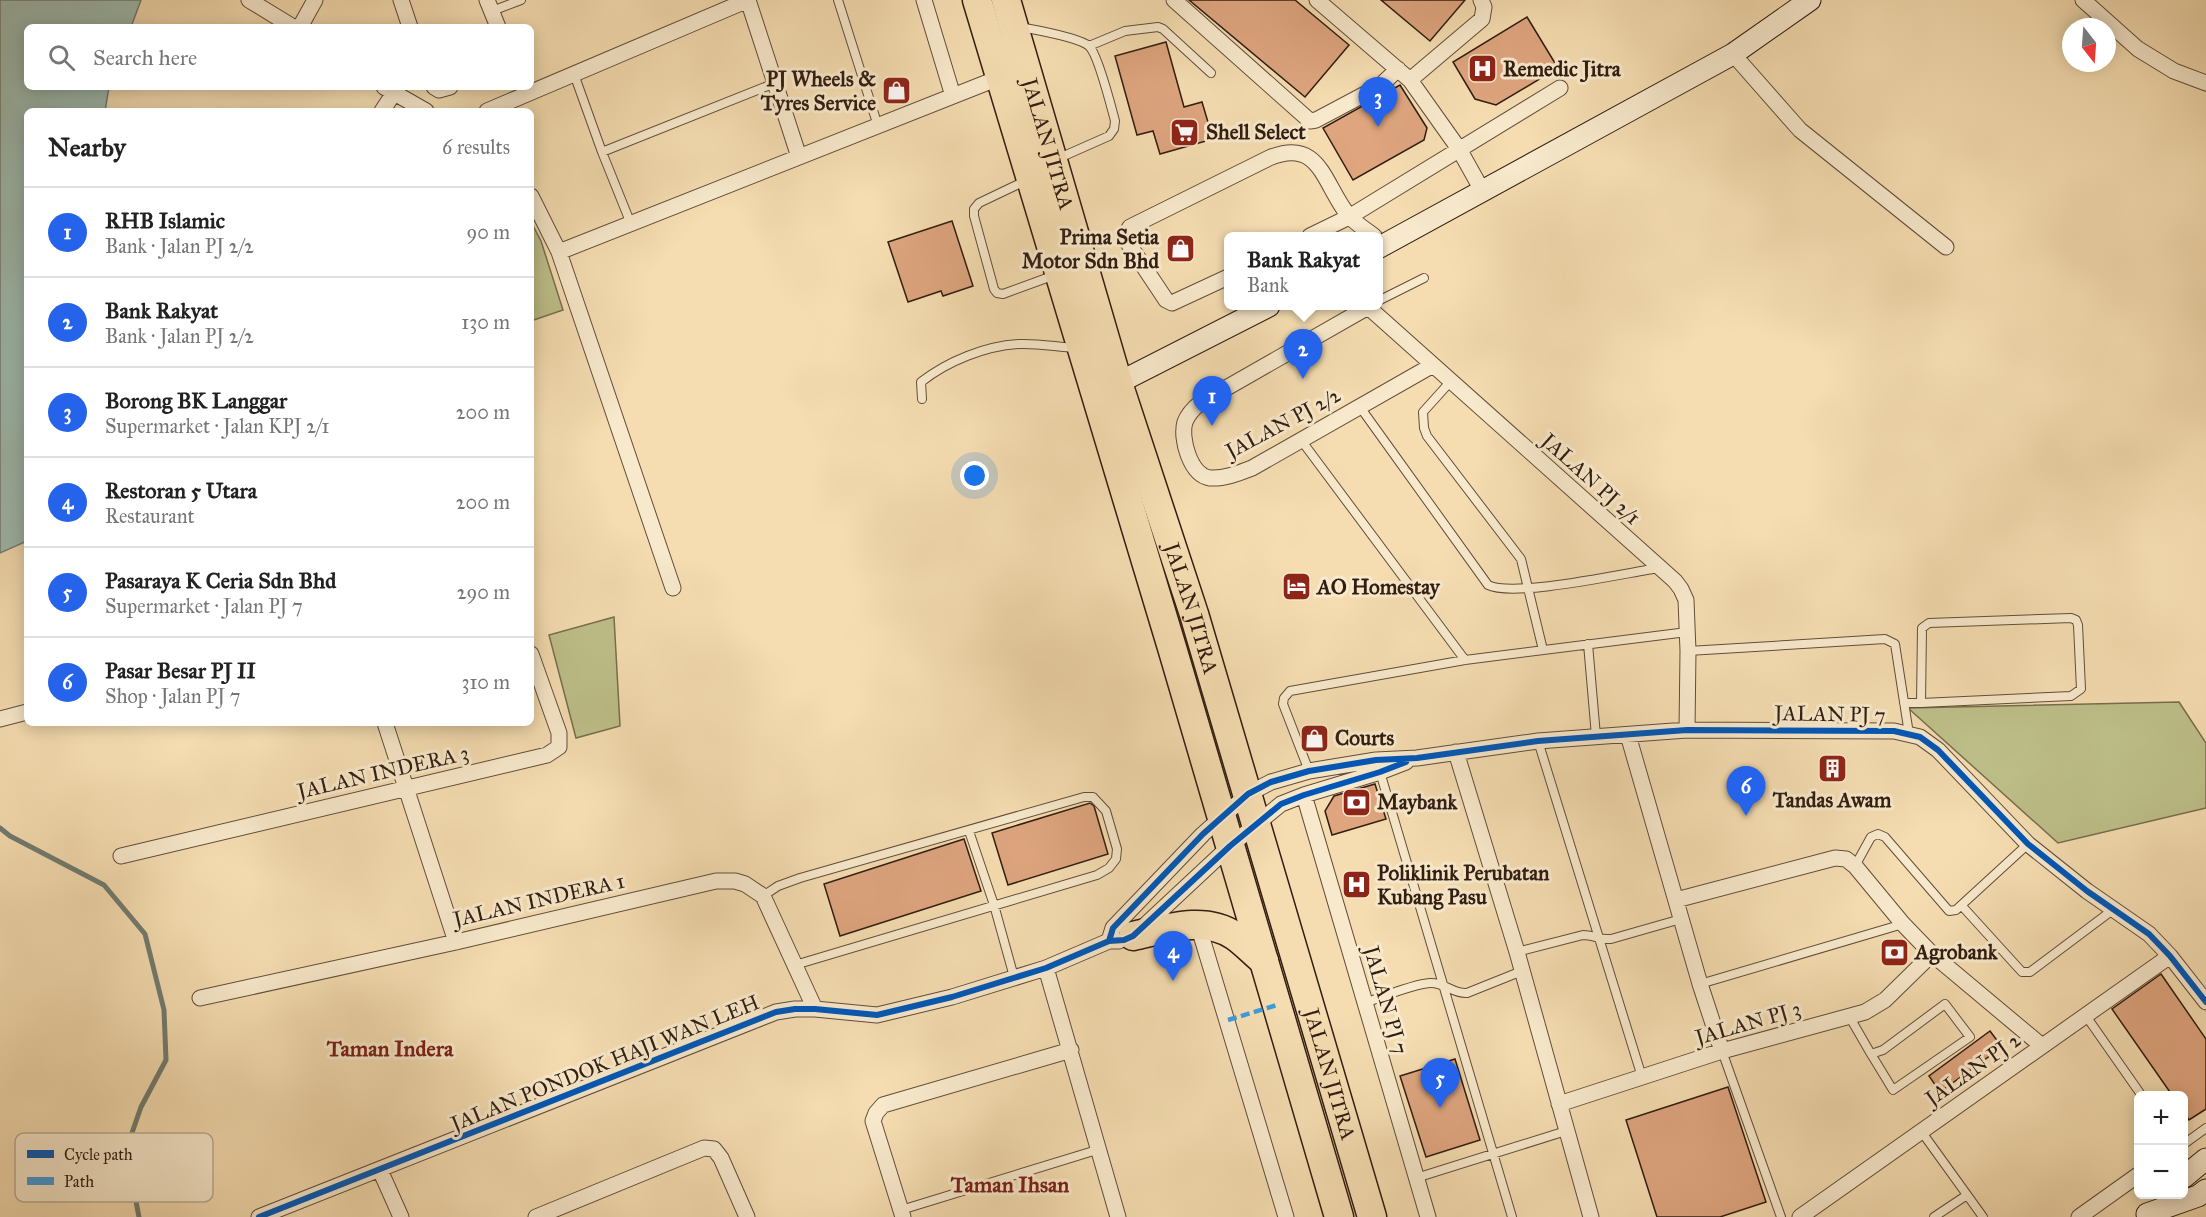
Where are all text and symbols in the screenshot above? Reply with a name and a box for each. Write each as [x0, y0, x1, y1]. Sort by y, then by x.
north arrow [2062, 18, 2116, 72]
search box [24, 24, 534, 90]
icon: search [45, 41, 78, 74]
text: Search here [93, 44, 197, 71]
hospital icon: Remedic Jitra [1466, 53, 1498, 85]
place label: Remedic Jitra [1503, 56, 1622, 83]
place label: PJ Wheels & Tyres Service [760, 66, 876, 116]
street label: JALAN JITRA [1016, 73, 1080, 213]
shop icon: PJ Wheels & Tyres Service [881, 75, 913, 107]
pin: 3 [1358, 78, 1398, 127]
supermarket icon: Shell Select [1169, 116, 1201, 148]
place label: Shell Select [1206, 119, 1306, 145]
text: Nearby [48, 131, 126, 163]
text: 6 results [442, 135, 510, 159]
text: RHB Islamic [105, 207, 225, 234]
text: 1 [64, 220, 71, 244]
text: 90 m [467, 220, 510, 244]
place label: Prima Setia Motor Sdn Bhd [1022, 224, 1160, 274]
popup [1224, 232, 1383, 310]
shop icon: Prima Setia Motor Sdn Bhd [1164, 233, 1196, 265]
text: Bank · Jalan PJ 2/2 [105, 234, 254, 258]
text: Bank Rakyat [1247, 246, 1360, 273]
text: Bank [1247, 273, 1289, 297]
text: Bank Rakyat [105, 297, 218, 324]
text: 2 [63, 310, 72, 334]
text: 130 m [461, 310, 510, 334]
text: Bank · Jalan PJ 2/2 [105, 324, 254, 348]
pin: 2 [1284, 330, 1322, 379]
pin: 1 [1192, 376, 1232, 426]
street label: JALAN PJ 2/2 [1219, 382, 1345, 465]
text: Borong BK Langgar [105, 387, 287, 414]
text: 3 [64, 400, 72, 424]
text: 200 m [456, 400, 510, 424]
text: Supermarket · Jalan KPJ 2/1 [105, 414, 329, 438]
street label: JALAN PJ 2/1 [1535, 426, 1646, 530]
your location [960, 461, 989, 490]
text: Restoran 5 Utara [105, 477, 257, 504]
text: 4 [62, 490, 73, 514]
text: 200 m [456, 490, 510, 514]
text: Restaurant [105, 504, 195, 528]
street label: JALAN JITRA [1158, 538, 1224, 677]
text: Pasaraya K Ceria Sdn Bhd [105, 567, 336, 594]
hotel icon: AO Homestay [1280, 571, 1312, 603]
place label: AO Homestay [1315, 574, 1441, 600]
text: 5 [63, 580, 72, 604]
text: 290 m [457, 580, 510, 604]
text: Supermarket · Jalan PJ 7 [105, 594, 303, 618]
text: Pasar Besar PJ II [105, 657, 256, 684]
text: 6 [62, 670, 73, 694]
text: 310 m [461, 670, 510, 694]
text: Shop · Jalan PJ 7 [105, 684, 240, 708]
street label: JALAN PJ 7 [1772, 700, 1886, 728]
shop icon: Courts [1298, 722, 1330, 754]
place label: Courts [1335, 725, 1395, 751]
street label: JALAN INDERA 3 [293, 740, 471, 805]
building icon: Tandas Awam [1816, 753, 1848, 785]
pin: 6 [1726, 766, 1766, 816]
bank icon: Maybank [1340, 786, 1372, 818]
place label: Tandas Awam [1772, 787, 1892, 813]
place label: Maybank [1377, 789, 1459, 815]
place label: Poliklinik Perubatan Kubang Pasu [1377, 860, 1550, 910]
street label: JALAN INDERA 1 [449, 868, 627, 933]
hospital icon: Poliklinik Perubatan Kubang Pasu [1340, 869, 1372, 901]
pin: 4 [1154, 932, 1192, 981]
bank icon: Agrobank [1878, 936, 1910, 968]
place label: Agrobank [1913, 939, 1999, 965]
street label: JALAN PJ 7 [1358, 941, 1414, 1057]
street label: JALAN PONDOK HAJI WAN LEH [445, 989, 763, 1138]
street label: JALAN PJ 3 [1690, 996, 1804, 1051]
street label: JALAN JITRA [1298, 1003, 1362, 1143]
street label: JALAN PJ 2 [1919, 1026, 2026, 1112]
district label: Taman Indera [326, 1035, 454, 1062]
pin: 5 [1420, 1058, 1460, 1108]
map controls [2134, 1091, 2188, 1199]
button: + [2134, 1091, 2188, 1145]
legend [15, 1133, 213, 1202]
text: Cycle path [64, 1145, 133, 1164]
button: − [2134, 1145, 2188, 1199]
district label: Taman Ihsan [950, 1171, 1069, 1198]
text: Path [64, 1172, 94, 1191]

